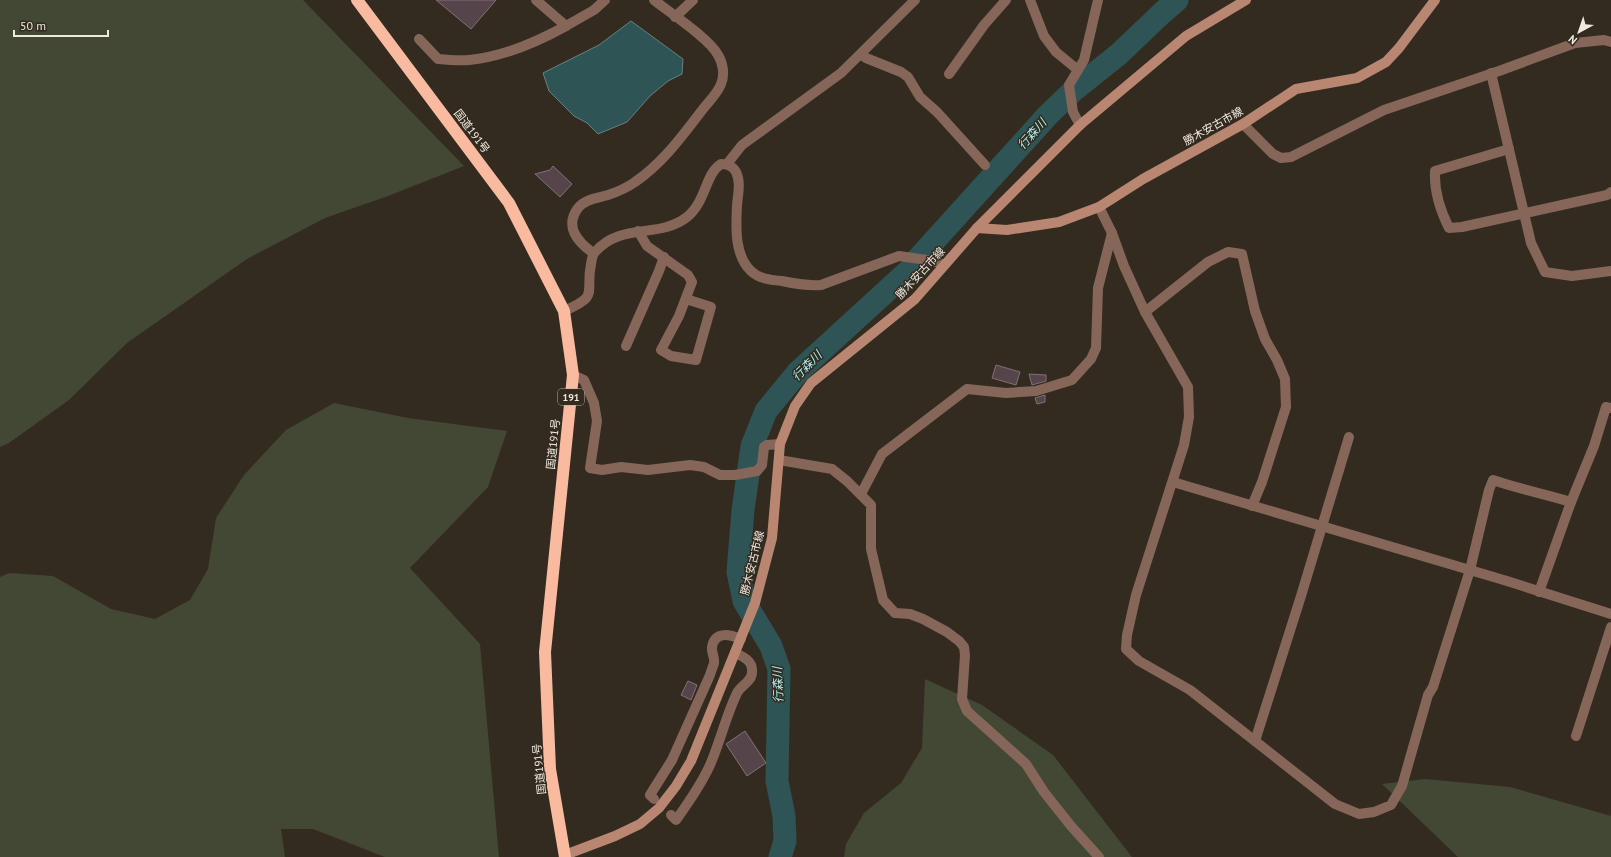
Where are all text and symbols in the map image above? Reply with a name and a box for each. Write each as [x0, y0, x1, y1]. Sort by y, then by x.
scale bar [14, 12, 108, 38]
north arrow [1559, 12, 1599, 52]
text: 50 m [20, 18, 46, 33]
text: N [1565, 32, 1580, 47]
street label: 勝木安古市線 [1181, 104, 1245, 148]
street label: 国道191号 [451, 106, 493, 156]
water label: 行森川 [1014, 114, 1051, 152]
street label: 勝木安古市線 [892, 244, 948, 302]
water label: 行森川 [789, 346, 826, 384]
road number: 191 [558, 389, 584, 405]
street label: 国道191号 [543, 418, 563, 470]
street label: 勝木安古市線 [737, 529, 767, 597]
water label: 行森川 [769, 665, 786, 703]
street label: 国道191号 [529, 743, 549, 795]

